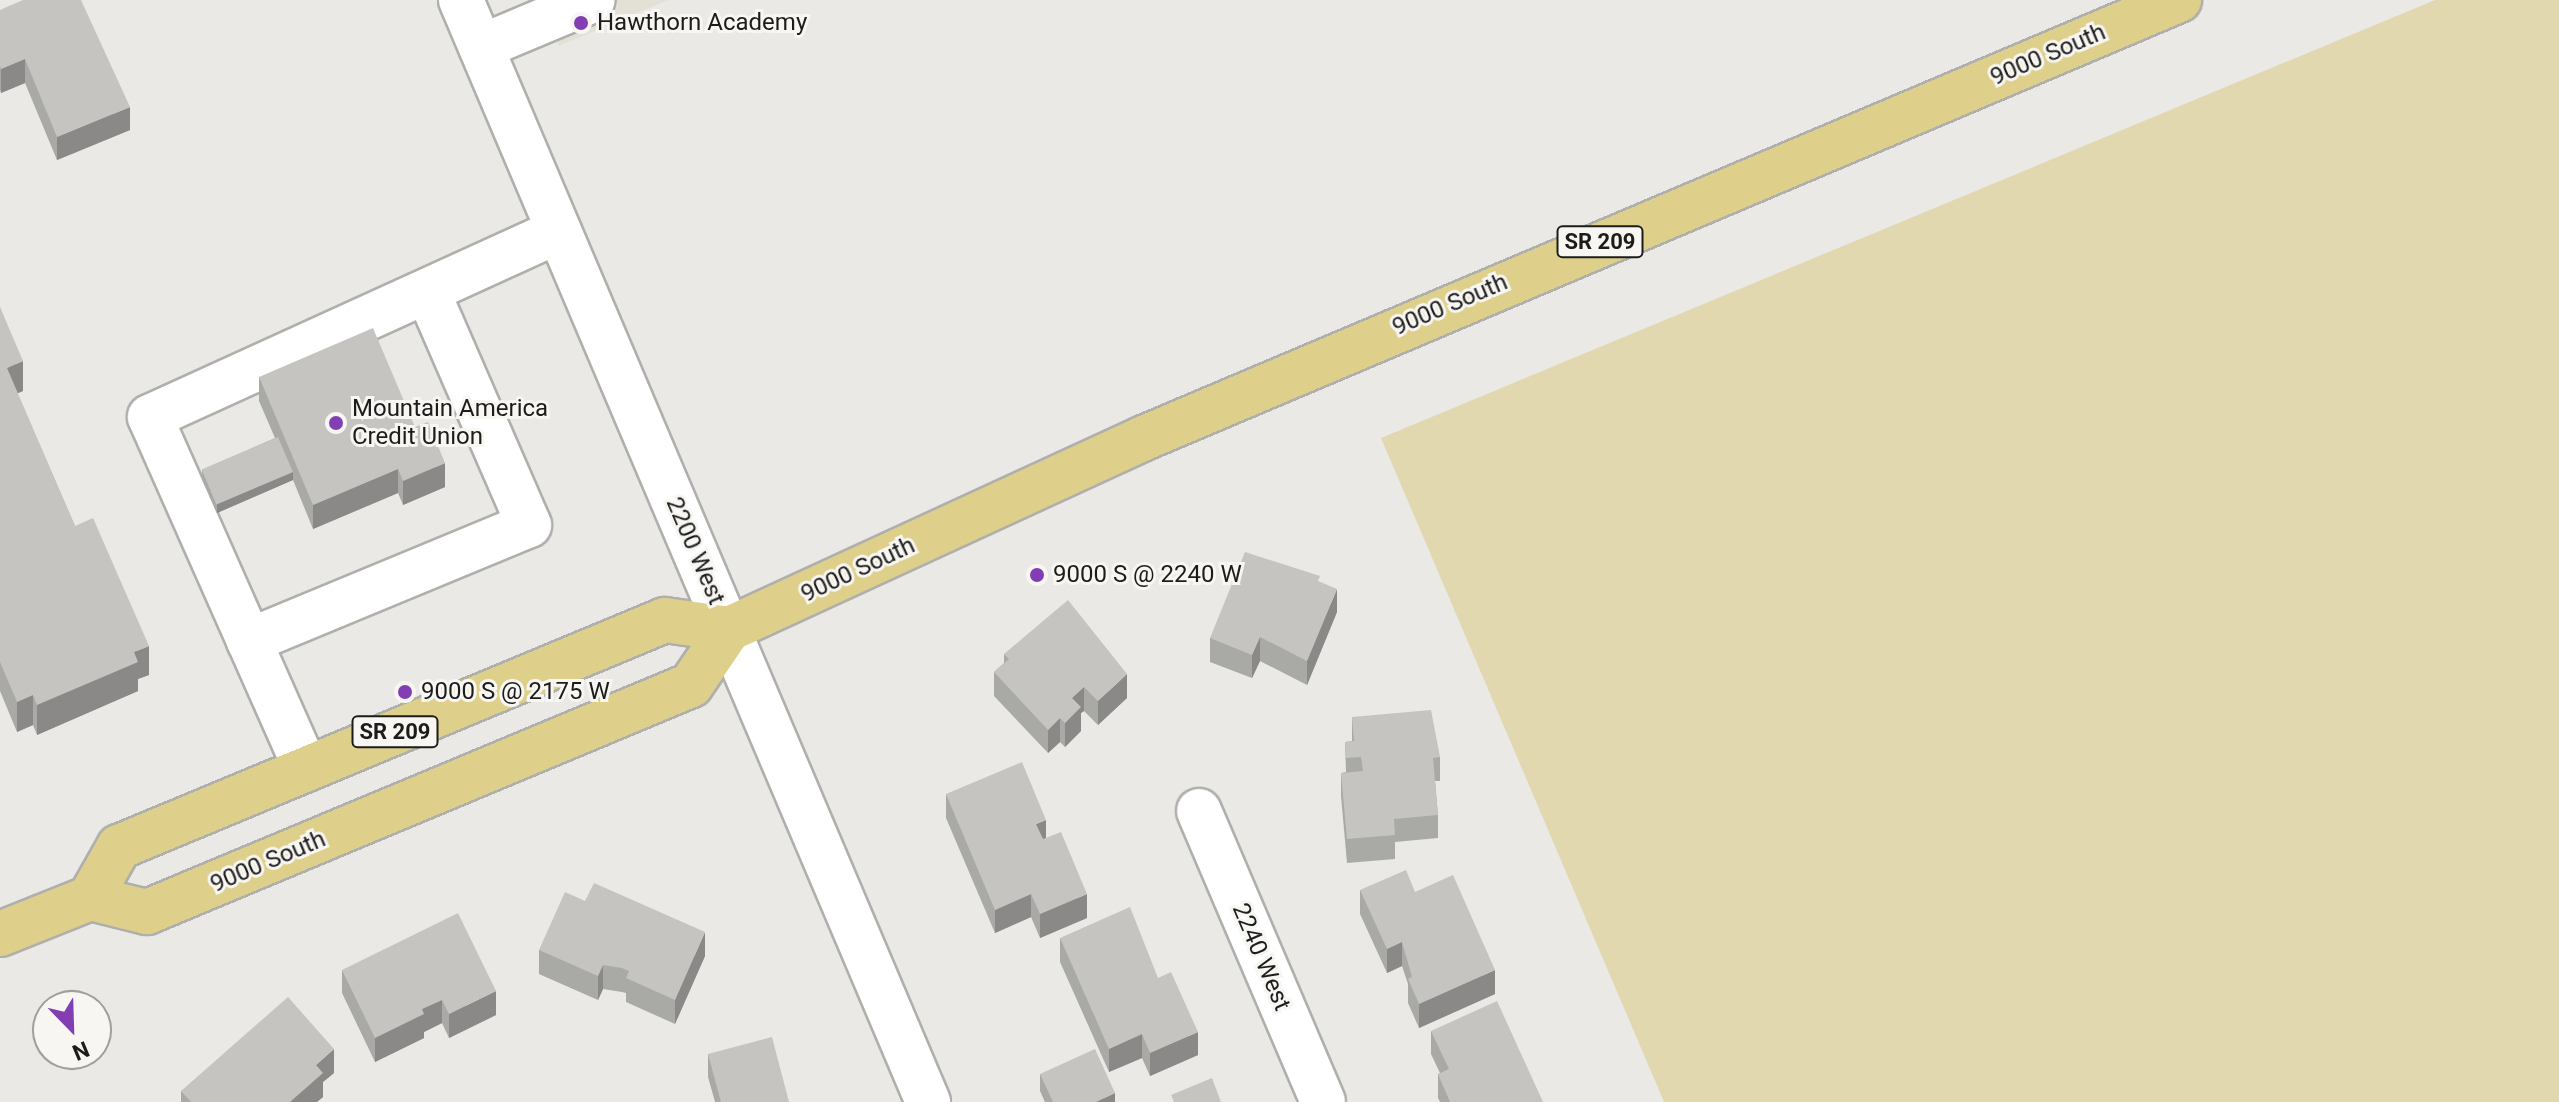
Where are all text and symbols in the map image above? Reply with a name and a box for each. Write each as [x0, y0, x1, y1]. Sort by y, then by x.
place label: Hawthorn Academy [597, 9, 807, 37]
marker: Hawthorn Academy [572, 14, 590, 32]
street label: 9000 South [1986, 18, 2110, 92]
road number: SR 209 [1556, 224, 1644, 260]
street label: 9000 South [1388, 268, 1512, 342]
place label: Mountain America Credit Union [352, 395, 548, 451]
marker: Mountain America Credit Union [327, 414, 345, 432]
street label: 2200 West [660, 493, 730, 609]
street label: 9000 South [797, 531, 919, 609]
place label: 9000 S @ 2240 W [1053, 561, 1242, 589]
marker: 9000 S @ 2240 W [1028, 566, 1046, 584]
place label: 9000 S @ 2175 W [421, 678, 610, 706]
marker: 9000 S @ 2175 W [396, 683, 414, 701]
road number: SR 209 [351, 714, 439, 750]
street label: 9000 South [206, 825, 330, 899]
street label: 2240 West [1226, 899, 1296, 1015]
north arrow [32, 990, 112, 1070]
text: N [69, 1036, 93, 1065]

